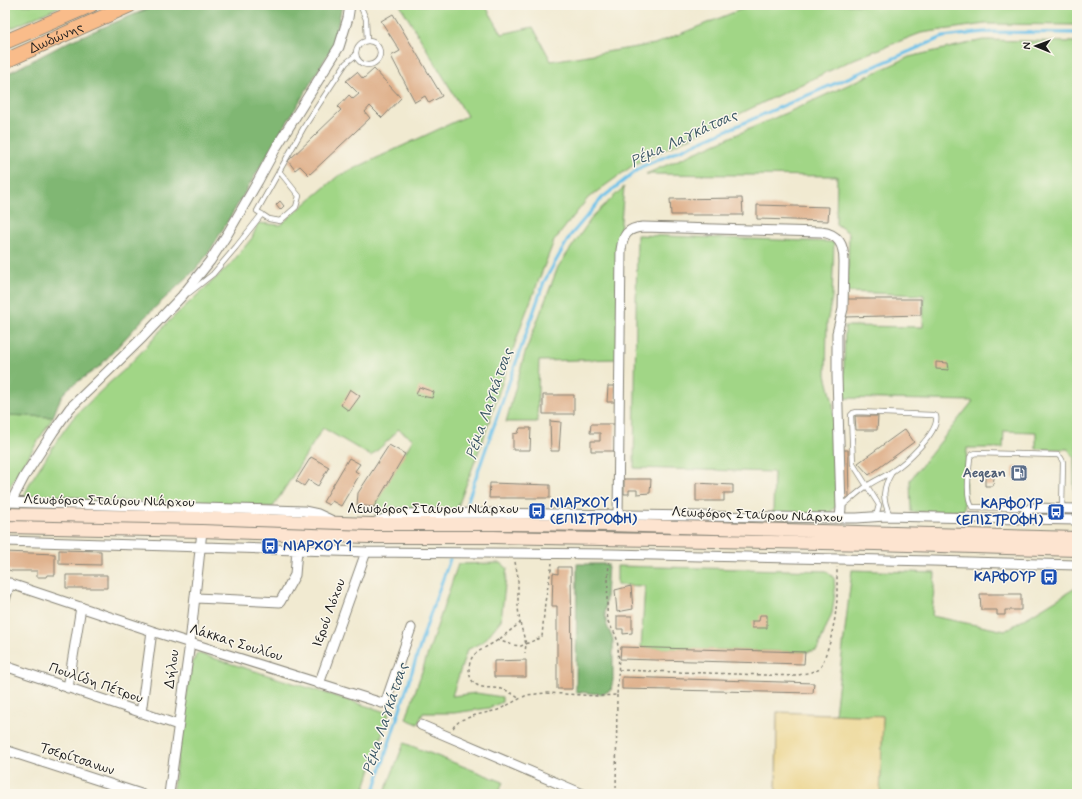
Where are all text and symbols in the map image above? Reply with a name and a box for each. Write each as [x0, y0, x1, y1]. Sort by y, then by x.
street label: Δωδώνης [26, 18, 86, 58]
north arrow [1016, 26, 1056, 66]
text: N [1020, 42, 1034, 50]
water label: Ρέμα Λαγκάτσας [627, 105, 742, 173]
water label: Ρέμα Λαγκάτσας [462, 345, 519, 462]
fuel station icon: Aegean [1009, 463, 1029, 483]
place label: Aegean [963, 464, 1006, 483]
street label: Λεωφόρος Σταύρου Νιάρχου [23, 491, 195, 511]
place label: ΝΙΑΡΧΟΥ 1 (ΕΠΙΣΤΡΟΦΗ) [550, 494, 637, 528]
place label: ΚΑΡΦΟΥΡ (ΕΠΙΣΤΡΟΦΗ) [956, 495, 1044, 529]
street label: Λεωφόρος Σταύρου Νιάρχου [347, 500, 519, 518]
bus stop icon: ΝΙΑΡΧΟΥ 1 (ΕΠΙΣΤΡΟΦΗ) [527, 501, 547, 521]
bus stop icon: ΚΑΡΦΟΥΡ (ΕΠΙΣΤΡΟΦΗ) [1046, 502, 1066, 522]
street label: Λεωφόρος Σταύρου Νιάρχου [671, 503, 843, 527]
bus stop icon: ΝΙΑΡΧΟΥ 1 [260, 536, 280, 556]
place label: ΝΙΑΡΧΟΥ 1 [283, 537, 352, 555]
bus stop icon: ΚΑΡΦΟΥΡ [1039, 567, 1059, 587]
place label: ΚΑΡΦΟΥΡ [974, 568, 1037, 586]
street label: Ιερού Λόχου [308, 576, 350, 650]
street label: Λάκκας Σουλίου [187, 620, 285, 666]
street label: Δήλου [160, 648, 184, 690]
street label: Πουλίδη Πέτρου [47, 658, 146, 707]
water label: Ρέμα Λαγκάτσας [359, 659, 414, 777]
street label: Τσερίτσανων [37, 738, 117, 780]

